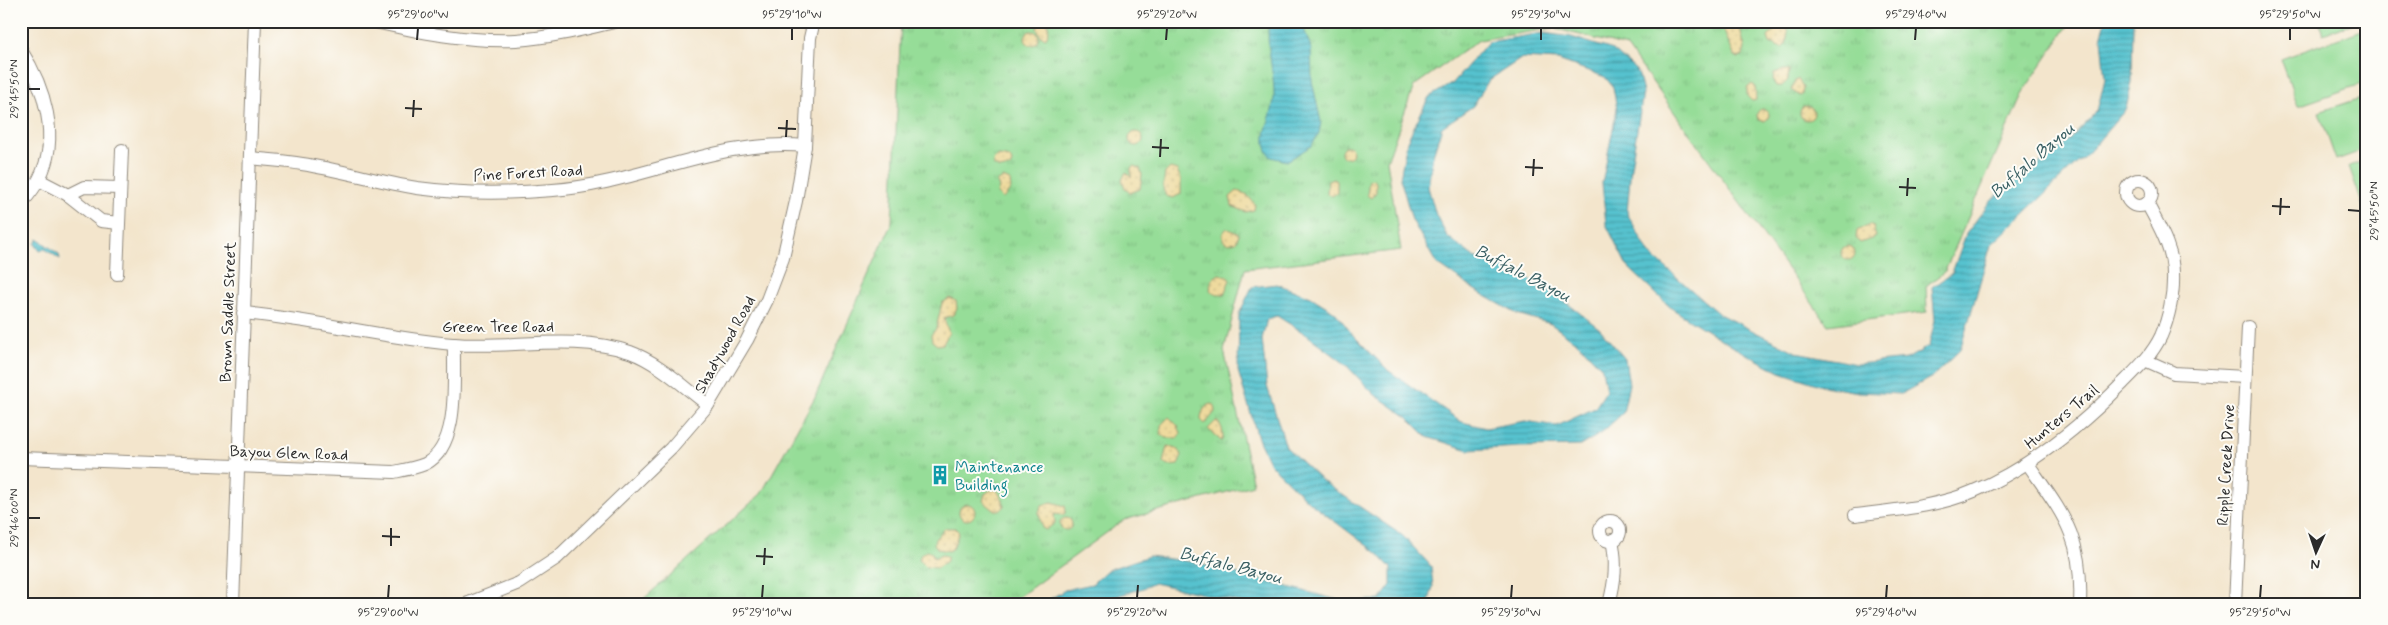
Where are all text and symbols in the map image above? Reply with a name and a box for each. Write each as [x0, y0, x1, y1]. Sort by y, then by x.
text: 95°29'00"W [388, 7, 448, 23]
text: 95°29'10"W [762, 7, 822, 23]
text: 95°29'20"W [1137, 7, 1197, 23]
text: 95°29'30"W [1511, 7, 1571, 23]
text: 95°29'40"W [1885, 7, 1947, 23]
text: 95°29'50"W [2259, 7, 2321, 23]
text: 29°45'50"N [7, 59, 23, 119]
water label: Buffalo Bayou [1985, 117, 2080, 204]
street label: Pine Forest Road [473, 160, 583, 187]
text: 29°45'50"N [2367, 181, 2383, 241]
water label: Buffalo Bayou [1470, 239, 1575, 309]
street label: Brown Saddle Street [216, 241, 241, 383]
street label: Shadywood Road [690, 292, 761, 397]
street label: Green Tree Road [442, 317, 554, 338]
street label: Hunters Trail [2020, 380, 2104, 454]
street label: Ripple Creek Drive [2213, 404, 2240, 526]
street label: Bayou Glen Road [229, 441, 349, 466]
place label: Maintenance Building [955, 457, 1043, 497]
building icon: Maintenance Building [929, 464, 951, 486]
text: 29°46'00"N [7, 488, 23, 548]
north arrow [2290, 528, 2340, 578]
water label: Buffalo Bayou [1177, 542, 1285, 590]
text: N [2310, 555, 2321, 573]
text: 95°29'00"W [358, 605, 418, 621]
text: 95°29'10"W [732, 605, 792, 621]
text: 95°29'20"W [1107, 605, 1167, 621]
text: 95°29'30"W [1481, 605, 1541, 621]
text: 95°29'40"W [1855, 605, 1917, 621]
text: 95°29'50"W [2229, 605, 2291, 621]

